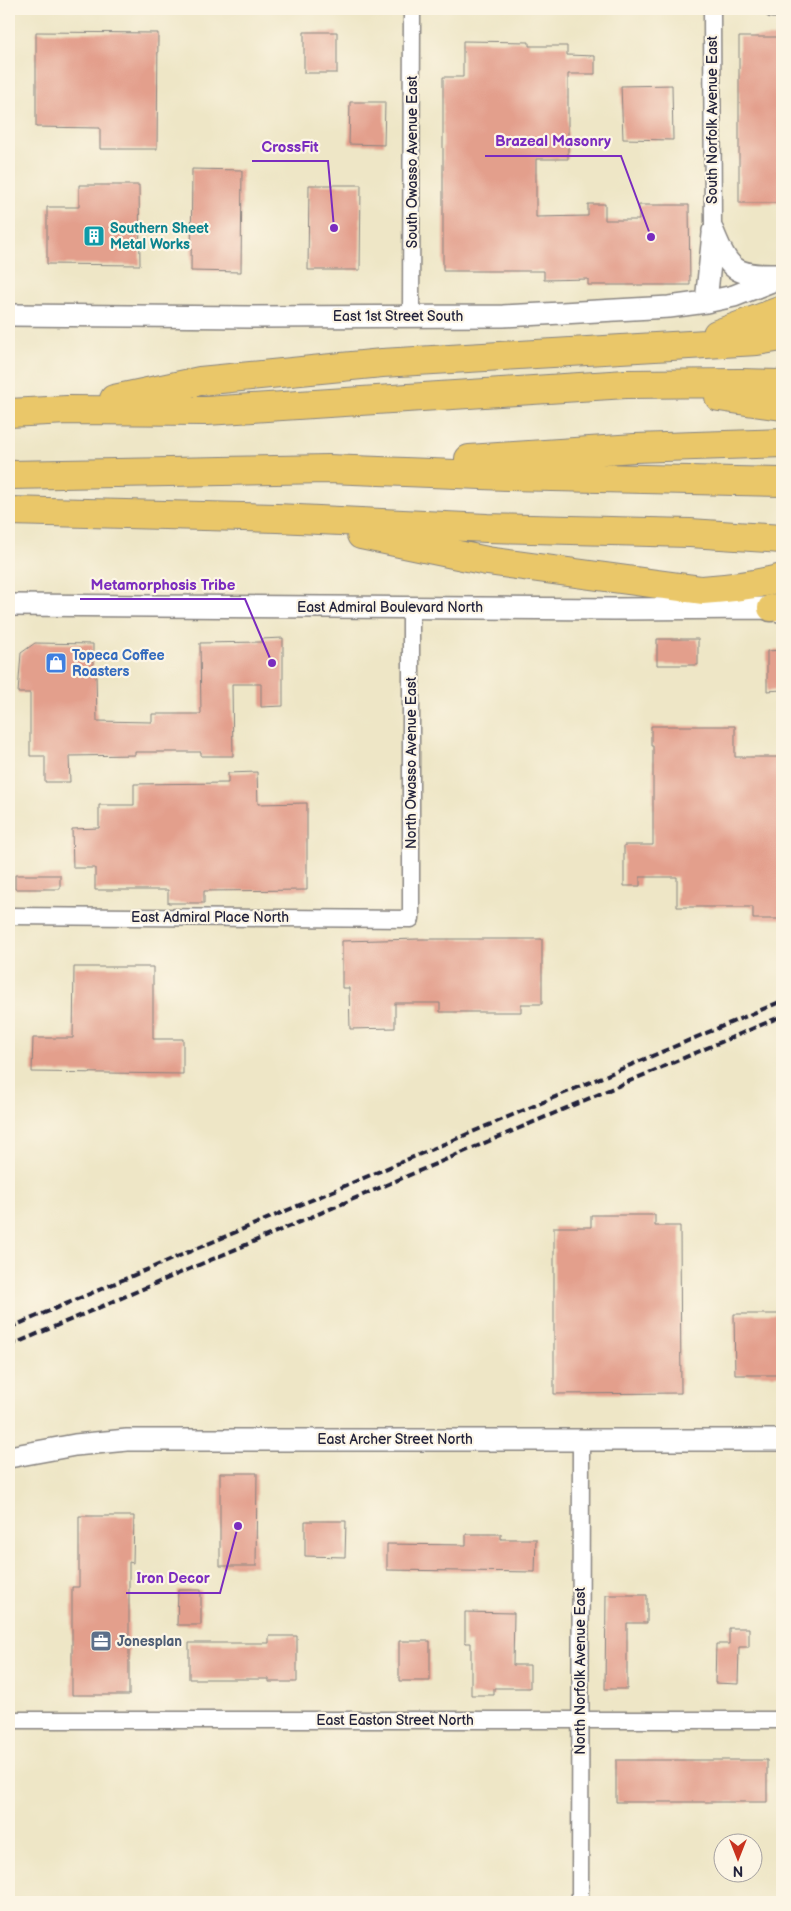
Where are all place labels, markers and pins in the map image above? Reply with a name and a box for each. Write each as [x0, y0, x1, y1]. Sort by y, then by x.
callout: Brazeal Masonry [485, 126, 621, 156]
callout: CrossFit [252, 131, 328, 161]
place label: Southern Sheet Metal Works [110, 220, 209, 253]
building icon: Southern Sheet Metal Works [82, 224, 106, 248]
callout: Metamorphosis Tribe [80, 569, 245, 599]
place label: Topeca Coffee Roasters [72, 647, 165, 680]
shop icon: Topeca Coffee Roasters [44, 651, 68, 675]
callout: Iron Decor [126, 1563, 220, 1593]
office icon: Jonesplan [89, 1629, 113, 1653]
place label: Jonesplan [117, 1633, 182, 1650]

